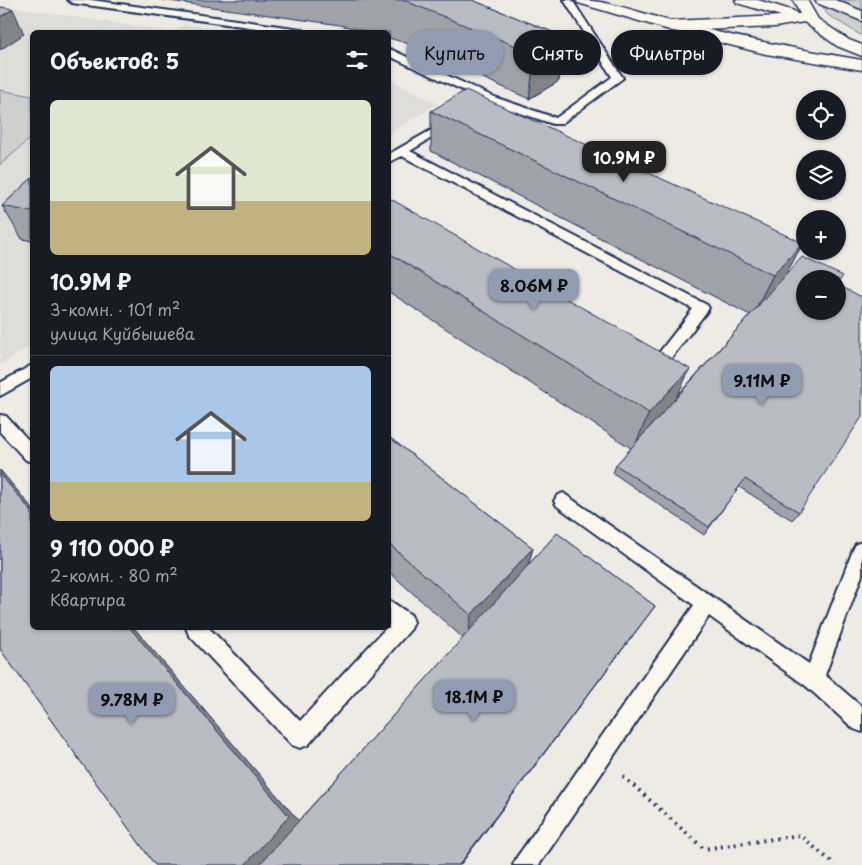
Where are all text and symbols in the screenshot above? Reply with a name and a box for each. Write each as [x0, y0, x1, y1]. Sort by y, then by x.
chip: Купить [406, 30, 503, 75]
chip: Снять [513, 30, 601, 75]
chip: Фильтры [611, 30, 723, 75]
text: Объектов: 5 [50, 44, 179, 76]
icon: filters [343, 46, 371, 74]
map controls [796, 90, 846, 320]
button: locate [796, 90, 846, 140]
icon: home [166, 133, 256, 223]
pin: 10.9M ₽ [578, 140, 670, 183]
text: 10.9M ₽ [593, 145, 655, 169]
button: layers [796, 150, 846, 200]
button: + [796, 210, 846, 260]
text: 10.9M ₽ [50, 265, 131, 297]
pin: 8.06M ₽ [488, 268, 580, 311]
button: − [796, 270, 846, 320]
text: 8.06M ₽ [500, 273, 568, 297]
text: 3-комн. · 101 m² [50, 297, 180, 321]
text: улица Куйбышева [50, 321, 195, 345]
pin: 9.11M ₽ [716, 364, 808, 406]
text: 9.11M ₽ [734, 368, 790, 392]
icon: home [166, 398, 256, 488]
text: 9 110 000 ₽ [50, 531, 174, 563]
text: 2-комн. · 80 m² [50, 563, 178, 587]
text: Квартира [50, 587, 125, 611]
pin: 18.1M ₽ [428, 680, 520, 722]
pin: 9.78M ₽ [86, 682, 178, 725]
text: 18.1M ₽ [445, 684, 503, 708]
text: 9.78M ₽ [101, 687, 163, 711]

